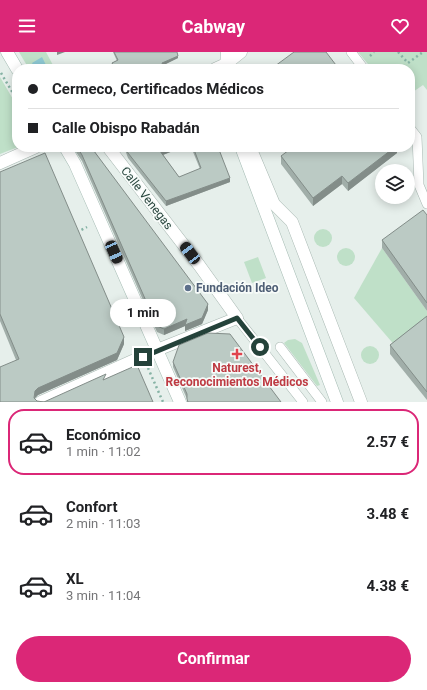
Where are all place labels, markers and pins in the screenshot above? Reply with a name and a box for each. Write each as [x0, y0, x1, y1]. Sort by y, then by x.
place label: Fundación Ideo [196, 281, 279, 295]
marker: Fundación Ideo [183, 283, 193, 293]
marker: Naturest, Reconocimientos Médicos [231, 348, 243, 360]
place label: Naturest, Reconocimientos Médicos [166, 361, 308, 389]

